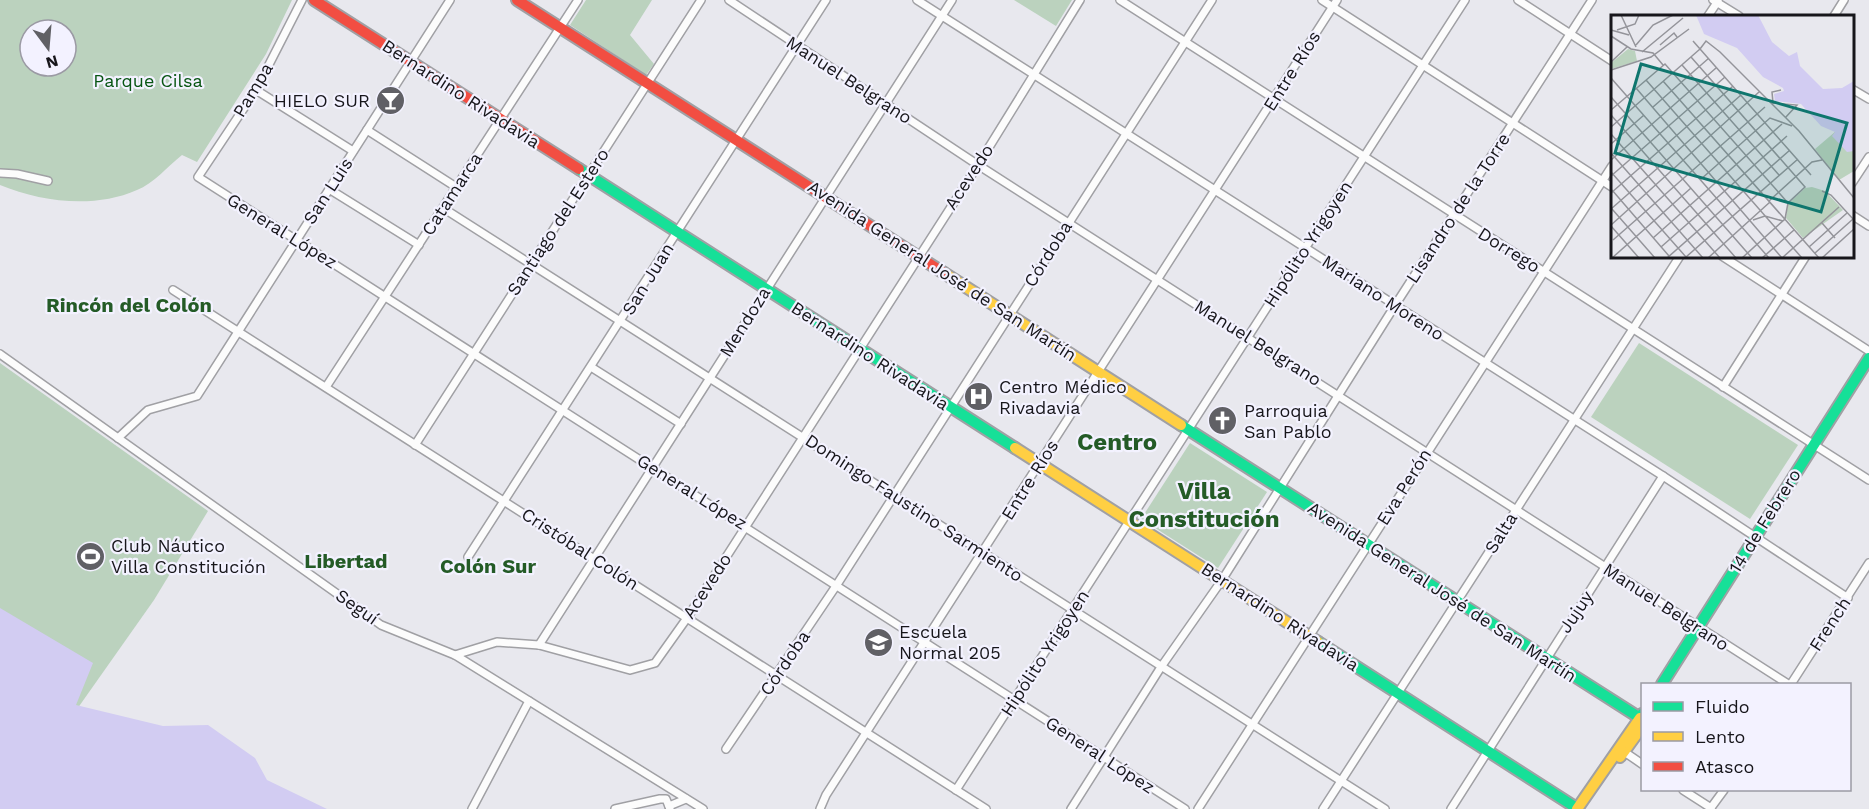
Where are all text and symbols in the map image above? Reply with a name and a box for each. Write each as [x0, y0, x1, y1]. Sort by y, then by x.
inset map [1611, 15, 1854, 258]
north arrow [18, 18, 78, 78]
street label: Entre Ríos [1259, 27, 1324, 115]
street label: Manuel Belgrano [783, 31, 916, 128]
street label: Bernardino Rivadavia [379, 35, 544, 152]
text: N [44, 51, 60, 73]
street label: Pampa [228, 59, 277, 121]
park label: Parque Cilsa [93, 70, 203, 91]
bar icon: HIELO SUR [375, 85, 407, 117]
place label: HIELO SUR [274, 90, 370, 111]
street label: Lisandro de la Torre [1401, 129, 1514, 287]
street label: Acevedo [940, 140, 997, 213]
street label: Santiago del Estero [502, 144, 613, 299]
street label: Catamarca [417, 148, 486, 239]
street label: San Luis [298, 154, 357, 228]
street label: Avenida General José de San Martín [804, 176, 1081, 365]
street label: Hipólito Yrigoyen [1259, 177, 1356, 311]
street label: General López [223, 188, 341, 273]
street label: Córdoba [1019, 217, 1076, 291]
street label: Dorrego [1474, 222, 1544, 277]
street label: San Juan [617, 239, 678, 319]
street label: Mariano Moreno [1318, 250, 1448, 345]
street label: Mendoza [715, 283, 774, 361]
district label: Rincón del Colón [46, 293, 212, 317]
street label: Manuel Belgrano [1191, 295, 1326, 390]
street label: Bernardino Rivadavia [788, 297, 953, 414]
place label: Centro Médico Rivadavia [999, 376, 1127, 418]
hospital icon: Centro Médico Rivadavia [962, 381, 994, 413]
place label: Parroquia San Pablo [1244, 400, 1332, 442]
church icon: Parroquia San Pablo [1207, 405, 1239, 437]
district label: Centro [1077, 428, 1157, 456]
street label: Domingo Faustino Sarmiento [802, 429, 1027, 586]
street label: Entre Ríos [997, 436, 1062, 524]
street label: Eva Perón [1372, 445, 1435, 529]
street label: General López [633, 449, 751, 534]
street label: 14 de Febrero [1724, 465, 1805, 577]
district label: Villa Constitución [1128, 477, 1280, 533]
street label: Avenida General José de San Martín [1304, 497, 1581, 686]
street label: Cristóbal Colón [518, 503, 643, 594]
street label: Salta [1480, 508, 1521, 557]
place label: Club Náutico Villa Constitución [111, 535, 266, 577]
sports icon: Club Náutico Villa Constitución [74, 540, 106, 572]
district label: Libertad [304, 549, 388, 573]
street label: Acevedo [678, 549, 735, 622]
district label: Colón Sur [440, 554, 536, 578]
street label: Bernardino Rivadavia [1198, 558, 1363, 675]
street label: Manuel Belgrano [1600, 558, 1733, 655]
street label: Seguí [332, 584, 383, 629]
street label: Hipólito Yrigoyen [996, 586, 1093, 720]
street label: Jujuy [1554, 586, 1598, 637]
street label: French [1804, 593, 1855, 655]
place label: Escuela Normal 205 [899, 621, 1001, 663]
street label: Córdoba [755, 626, 814, 699]
school or university icon: Escuela Normal 205 [862, 626, 894, 658]
legend [1641, 683, 1851, 791]
text: Fluido [1695, 696, 1749, 717]
street label: General López [1042, 712, 1159, 798]
text: Lento [1695, 726, 1745, 747]
text: Atasco [1695, 756, 1754, 777]

